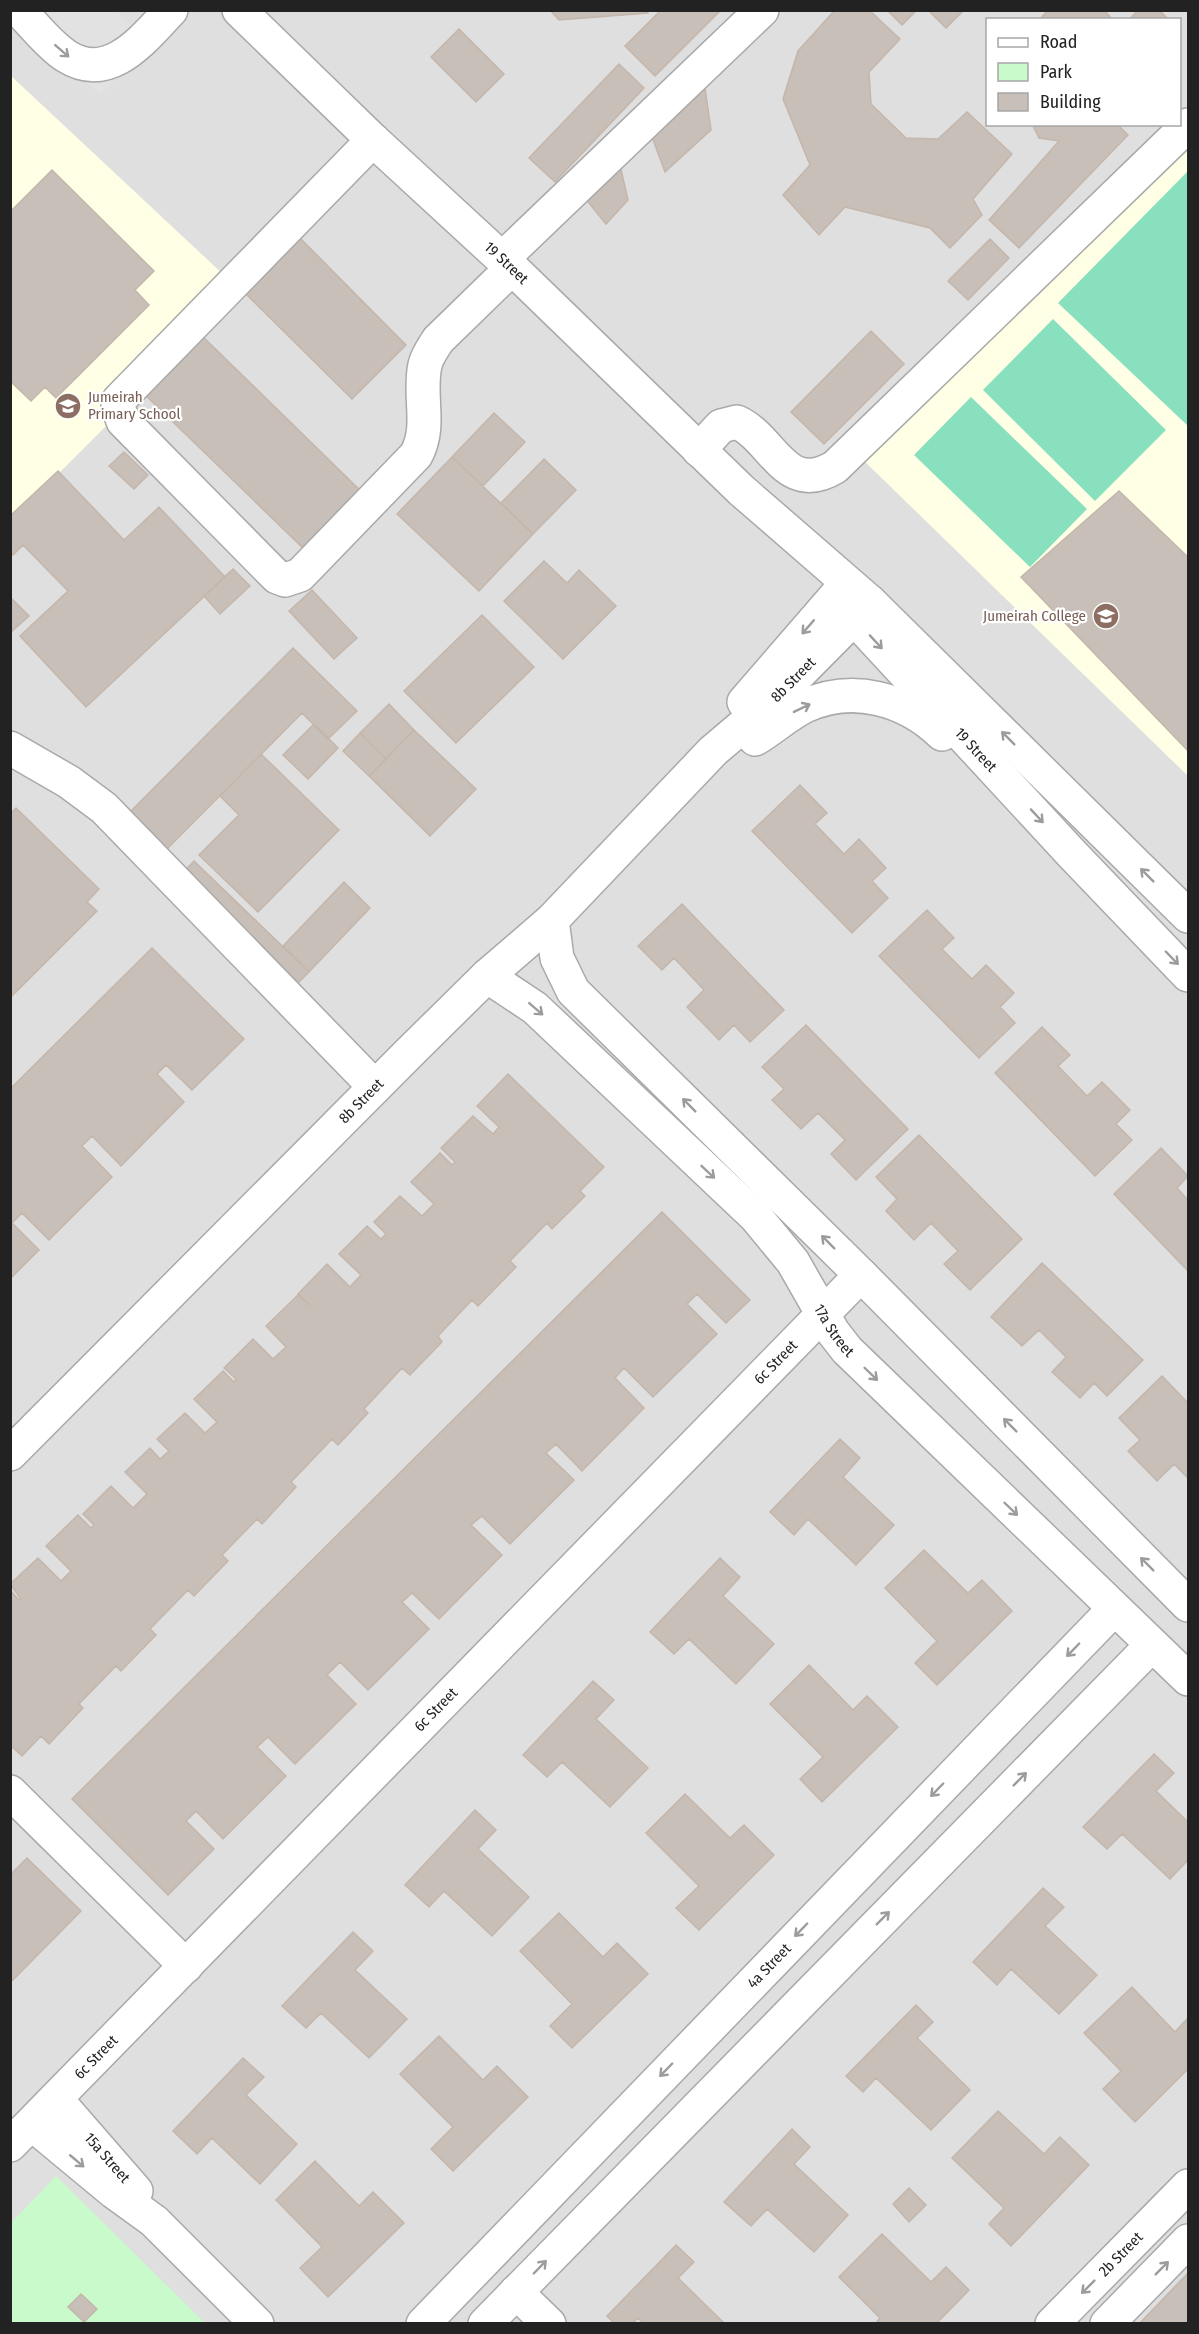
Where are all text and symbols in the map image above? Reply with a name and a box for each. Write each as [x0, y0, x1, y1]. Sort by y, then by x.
legend [986, 18, 1181, 126]
text: Road [1040, 31, 1077, 53]
one-way arrow [54, 44, 69, 58]
text: Park [1040, 61, 1073, 83]
text: Building [1040, 91, 1101, 113]
street label: 19 Street [481, 238, 532, 288]
place label: Jumeirah Primary School [88, 388, 180, 423]
school or university icon: Jumeirah Primary School [53, 391, 83, 421]
school or university icon: Jumeirah College [1091, 601, 1121, 631]
place label: Jumeirah College [983, 607, 1086, 625]
one-way arrow [801, 619, 815, 634]
one-way arrow [869, 634, 883, 649]
street label: 8b Street [767, 653, 819, 706]
one-way arrow [793, 702, 811, 714]
street label: 19 Street [951, 724, 1001, 776]
one-way arrow [1001, 731, 1016, 746]
one-way arrow [1030, 808, 1044, 823]
one-way arrow [1139, 868, 1154, 883]
one-way arrow [1164, 950, 1179, 965]
one-way arrow [528, 1002, 543, 1016]
street label: 8b Street [335, 1075, 387, 1127]
one-way arrow [682, 1098, 697, 1113]
one-way arrow [700, 1164, 715, 1179]
one-way arrow [821, 1235, 835, 1250]
street label: 17a Street [810, 1301, 858, 1361]
street label: 6c Street [750, 1336, 801, 1388]
one-way arrow [863, 1366, 878, 1381]
one-way arrow [1003, 1418, 1017, 1433]
one-way arrow [1003, 1502, 1018, 1516]
one-way arrow [1140, 1556, 1155, 1571]
one-way arrow [1066, 1643, 1080, 1658]
street label: 6c Street [410, 1684, 461, 1735]
one-way arrow [1012, 1772, 1027, 1787]
one-way arrow [930, 1783, 944, 1798]
one-way arrow [876, 1911, 891, 1925]
one-way arrow [794, 1923, 808, 1938]
street label: 4a Street [743, 1940, 795, 1992]
street label: 6c Street [71, 2031, 122, 2083]
one-way arrow [658, 2063, 673, 2078]
street label: 15a Street [81, 2129, 134, 2187]
one-way arrow [69, 2154, 84, 2168]
street label: 2b Street [1095, 2228, 1147, 2280]
one-way arrow [533, 2259, 548, 2274]
one-way arrow [1155, 2260, 1170, 2275]
one-way arrow [1081, 2280, 1096, 2295]

